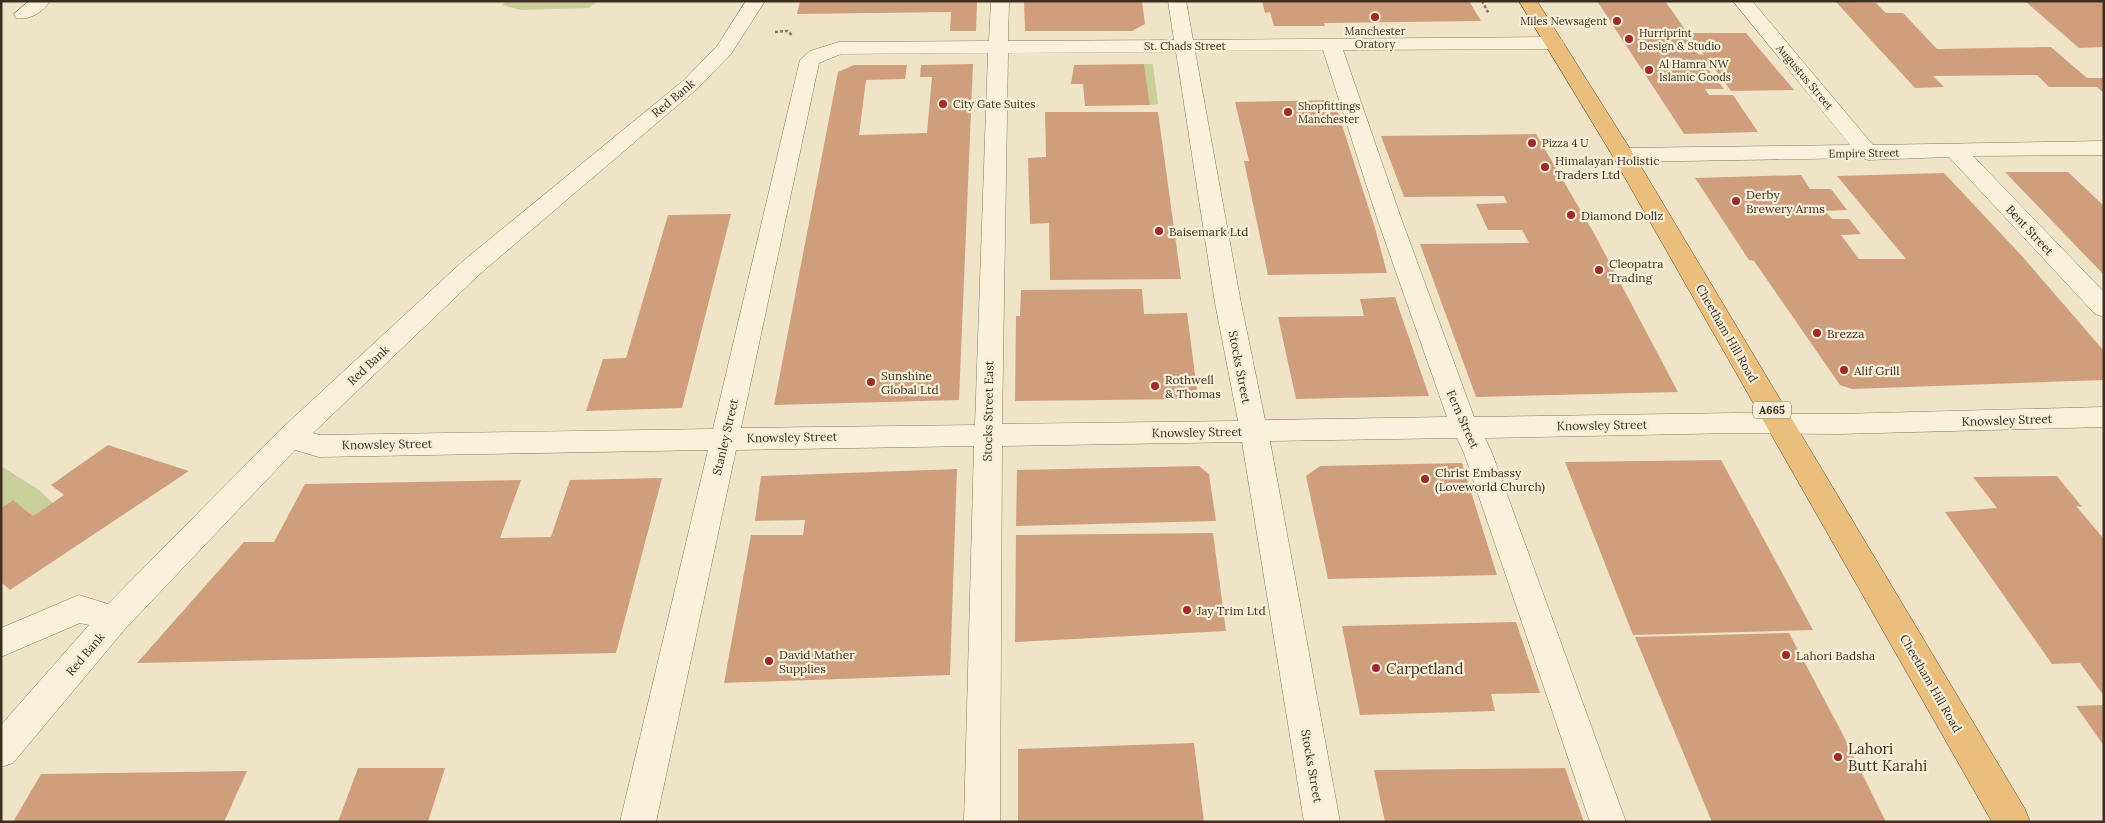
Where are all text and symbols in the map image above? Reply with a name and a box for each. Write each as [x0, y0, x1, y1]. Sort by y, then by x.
marker: Manchester Oratory [1369, 11, 1381, 23]
place label: Miles Newsagent [1520, 14, 1608, 28]
marker: Miles Newsagent [1611, 15, 1623, 27]
place label: Manchester Oratory [1345, 24, 1406, 51]
place label: Hurriprint Design & Studio [1639, 26, 1721, 53]
marker: Hurriprint Design & Studio [1623, 33, 1635, 45]
street label: St. Chads Street [1144, 39, 1227, 53]
street label: Augustus Street [1773, 41, 1837, 113]
place label: Al Hamra NW Islamic Goods [1658, 57, 1731, 84]
marker: Al Hamra NW Islamic Goods [1643, 64, 1655, 76]
street label: Red Bank [648, 75, 698, 120]
place label: City Gate Suites [953, 97, 1035, 111]
marker: City Gate Suites [937, 98, 949, 110]
place label: Shopfittings Manchester [1298, 99, 1360, 126]
marker: Shopfittings Manchester [1282, 106, 1294, 118]
place label: Pizza 4 U [1542, 136, 1589, 150]
marker: Pizza 4 U [1526, 137, 1538, 149]
street label: Empire Street [1828, 145, 1900, 161]
place label: Himalayan Holistic Traders Ltd [1555, 153, 1660, 182]
marker: Himalayan Holistic Traders Ltd [1539, 161, 1551, 173]
place label: Derby Brewery Arms [1746, 187, 1825, 216]
marker: Derby Brewery Arms [1730, 195, 1742, 207]
street label: Bent Street [2003, 202, 2057, 258]
place label: Diamond Dollz [1581, 208, 1664, 223]
marker: Diamond Dollz [1565, 209, 1577, 221]
place label: Baisemark Ltd [1169, 224, 1249, 239]
marker: Baisemark Ltd [1153, 225, 1165, 237]
place label: Cleopatra Trading [1609, 256, 1663, 285]
marker: Cleopatra Trading [1593, 264, 1605, 276]
street label: Cheetham Hill Road [1693, 281, 1761, 385]
place label: Brezza [1827, 326, 1864, 341]
marker: Brezza [1811, 327, 1823, 339]
street label: Stocks Street [1226, 329, 1254, 405]
street label: Red Bank [344, 342, 392, 388]
street label: Stocks Street East [980, 360, 996, 462]
place label: Alif Grill [1853, 363, 1900, 378]
marker: Alif Grill [1838, 364, 1850, 376]
place label: Sunshine Global Ltd [881, 368, 939, 397]
place label: Rothwell & Thomas [1165, 372, 1221, 401]
marker: Sunshine Global Ltd [865, 376, 877, 388]
marker: Rothwell & Thomas [1149, 380, 1161, 392]
street label: Fern Street [1443, 387, 1483, 451]
street label: Stanley Street [709, 397, 741, 477]
road number: A665 [1753, 402, 1791, 418]
street label: Knowsley Street [1961, 411, 2053, 429]
street label: Knowsley Street [1556, 417, 1648, 433]
street label: Knowsley Street [1151, 424, 1243, 440]
street label: Knowsley Street [746, 429, 838, 445]
street label: Knowsley Street [341, 436, 433, 452]
place label: Christ Embassy (Loveworld Church) [1435, 465, 1545, 495]
marker: Christ Embassy (Loveworld Church) [1419, 473, 1431, 485]
place label: Jay Trim Ltd [1196, 603, 1266, 618]
marker: Jay Trim Ltd [1181, 604, 1193, 616]
street label: Red Bank [63, 629, 108, 679]
street label: Cheetham Hill Road [1897, 631, 1965, 735]
place label: David Mather Supplies [779, 647, 855, 676]
place label: Lahori Badsha [1796, 648, 1875, 663]
marker: Lahori Badsha [1780, 649, 1792, 661]
marker: David Mather Supplies [763, 655, 775, 667]
place label: Carpetland [1386, 659, 1463, 678]
marker: Carpetland [1370, 662, 1382, 674]
street label: Stocks Street [1298, 728, 1326, 804]
place label: Lahori Butt Karahi [1848, 739, 1927, 775]
marker: Lahori Butt Karahi [1832, 751, 1844, 763]

